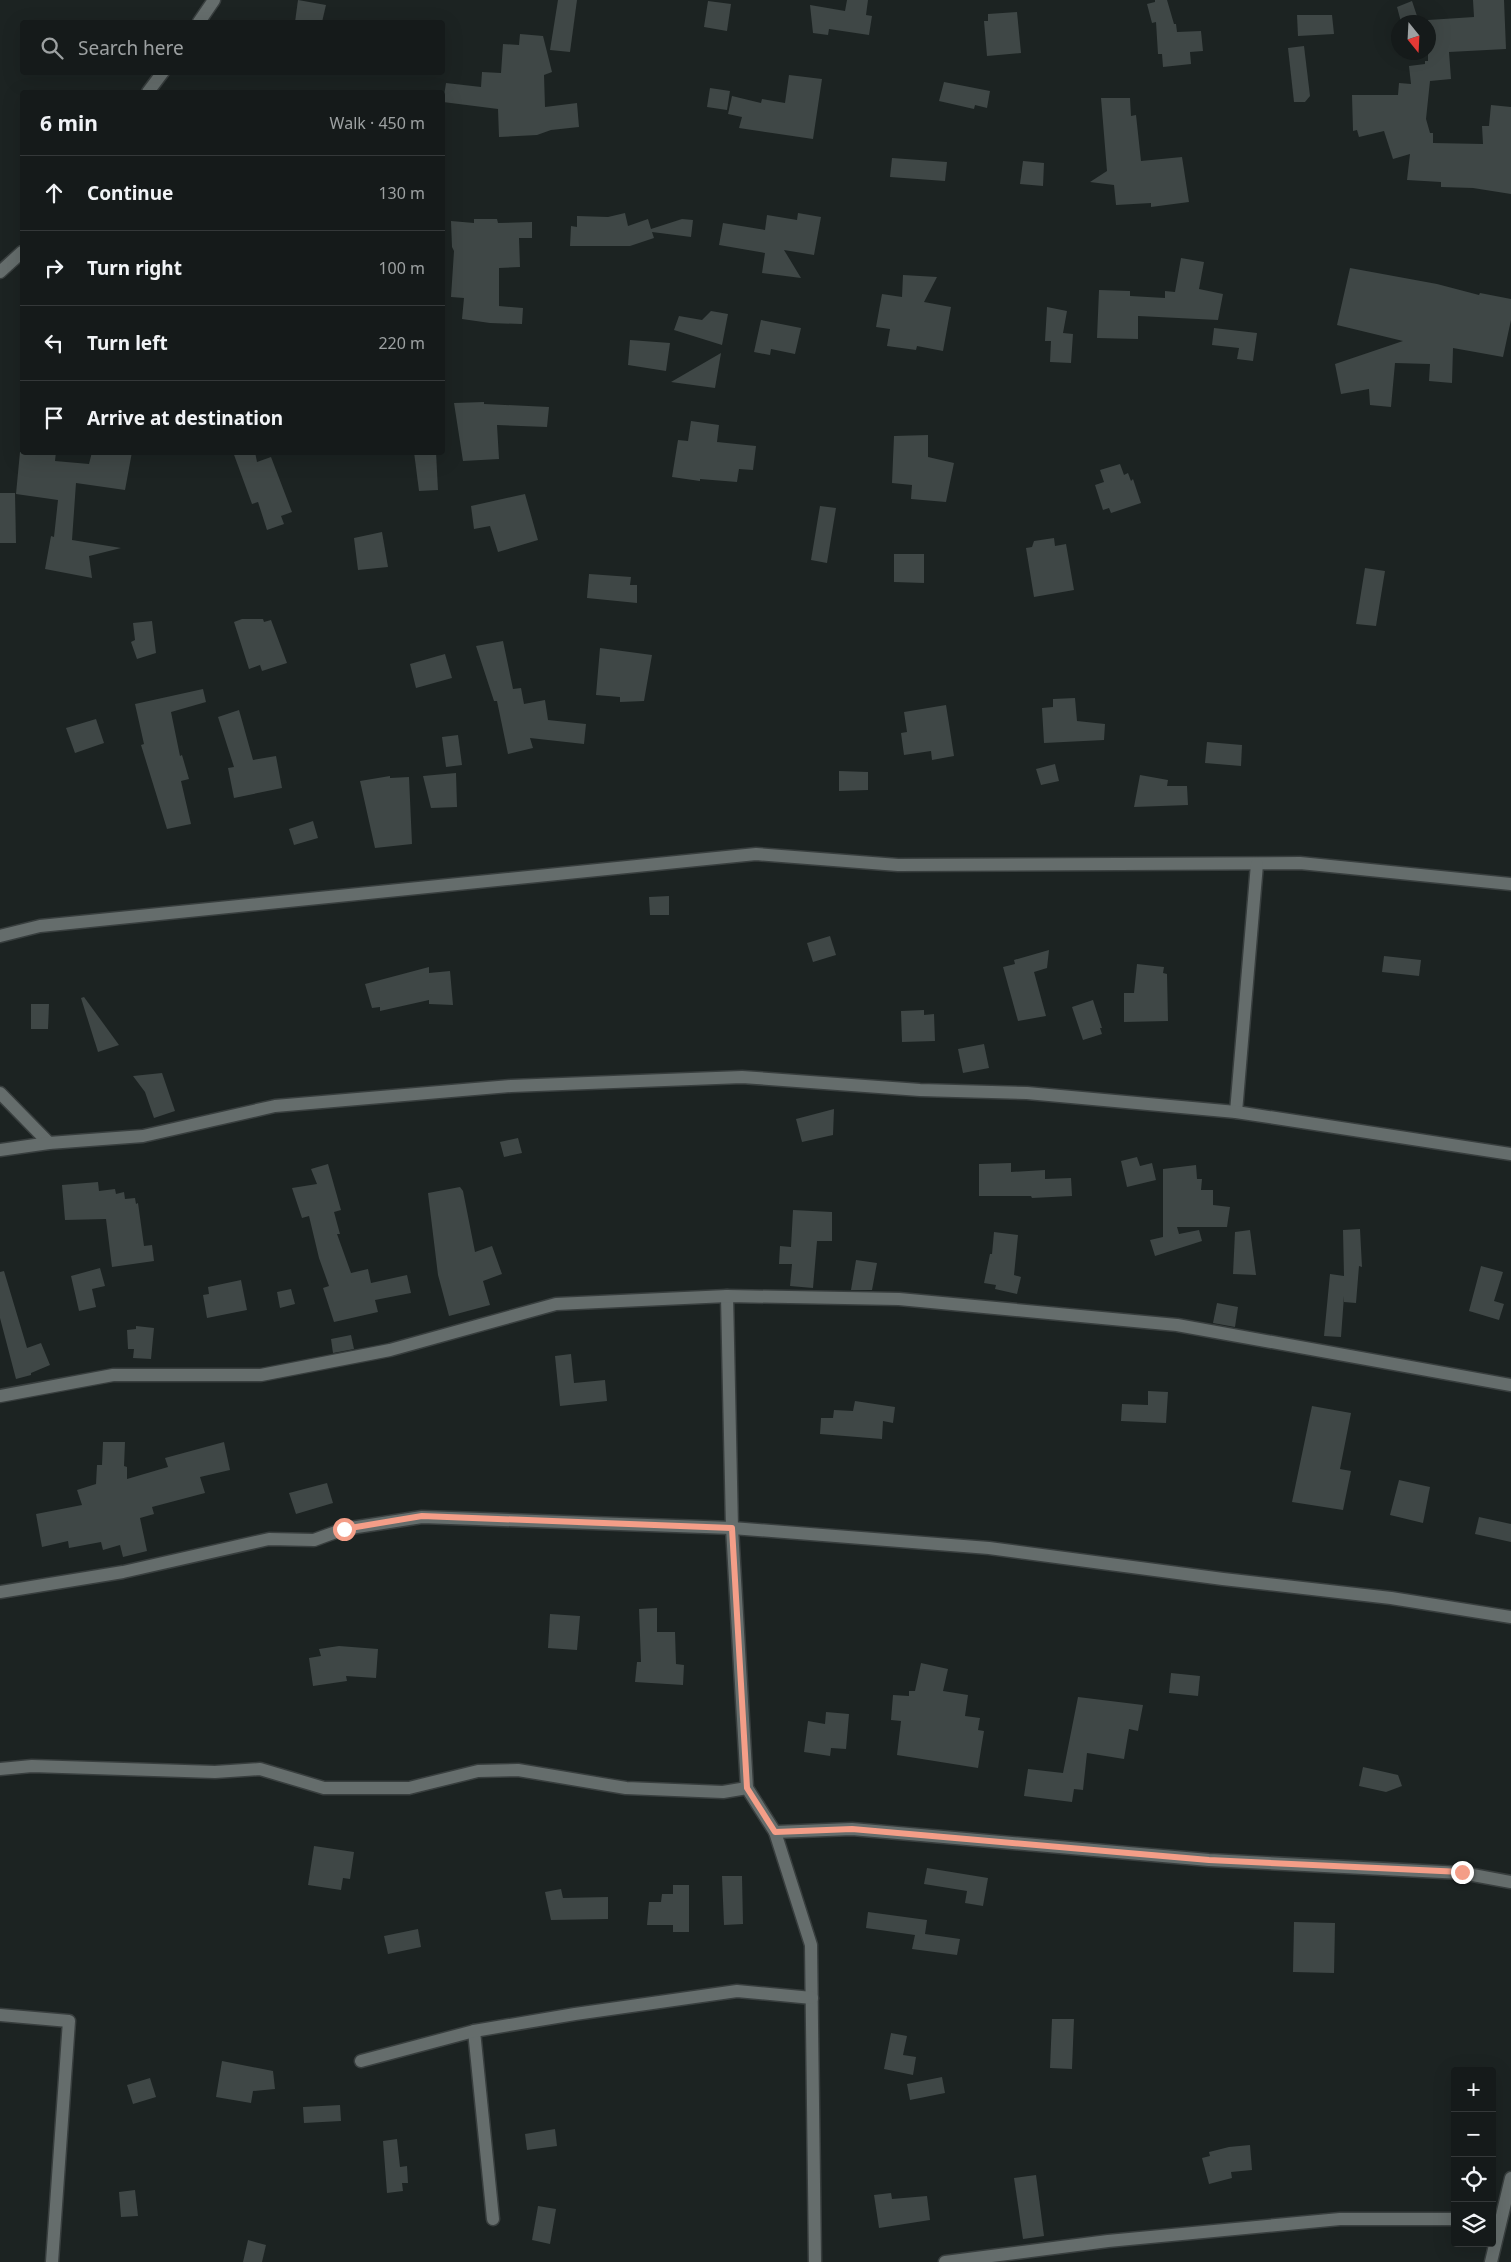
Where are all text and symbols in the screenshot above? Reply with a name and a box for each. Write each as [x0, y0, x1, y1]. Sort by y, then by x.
north arrow [1391, 15, 1436, 60]
search box [20, 20, 445, 75]
icon: search [38, 34, 66, 62]
text: Search here [78, 35, 184, 61]
text: 6 min [40, 109, 98, 137]
text: Walk · 450 m [330, 112, 425, 134]
icon: ahead [40, 179, 68, 207]
text: Continue [87, 180, 173, 206]
text: 130 m [378, 182, 425, 204]
icon: right [40, 254, 68, 282]
text: Turn right [87, 255, 182, 281]
text: 100 m [378, 257, 425, 279]
icon: left [40, 329, 68, 357]
text: Turn left [87, 330, 168, 356]
text: 220 m [378, 332, 425, 354]
icon: arrive [40, 404, 68, 432]
text: Arrive at destination [87, 405, 283, 431]
route start [333, 1518, 356, 1541]
route end [1451, 1861, 1474, 1884]
map controls [1451, 2067, 1496, 2247]
button: + [1451, 2067, 1496, 2112]
button: − [1451, 2112, 1496, 2157]
button: locate [1451, 2157, 1496, 2202]
button: layers [1451, 2202, 1496, 2247]

